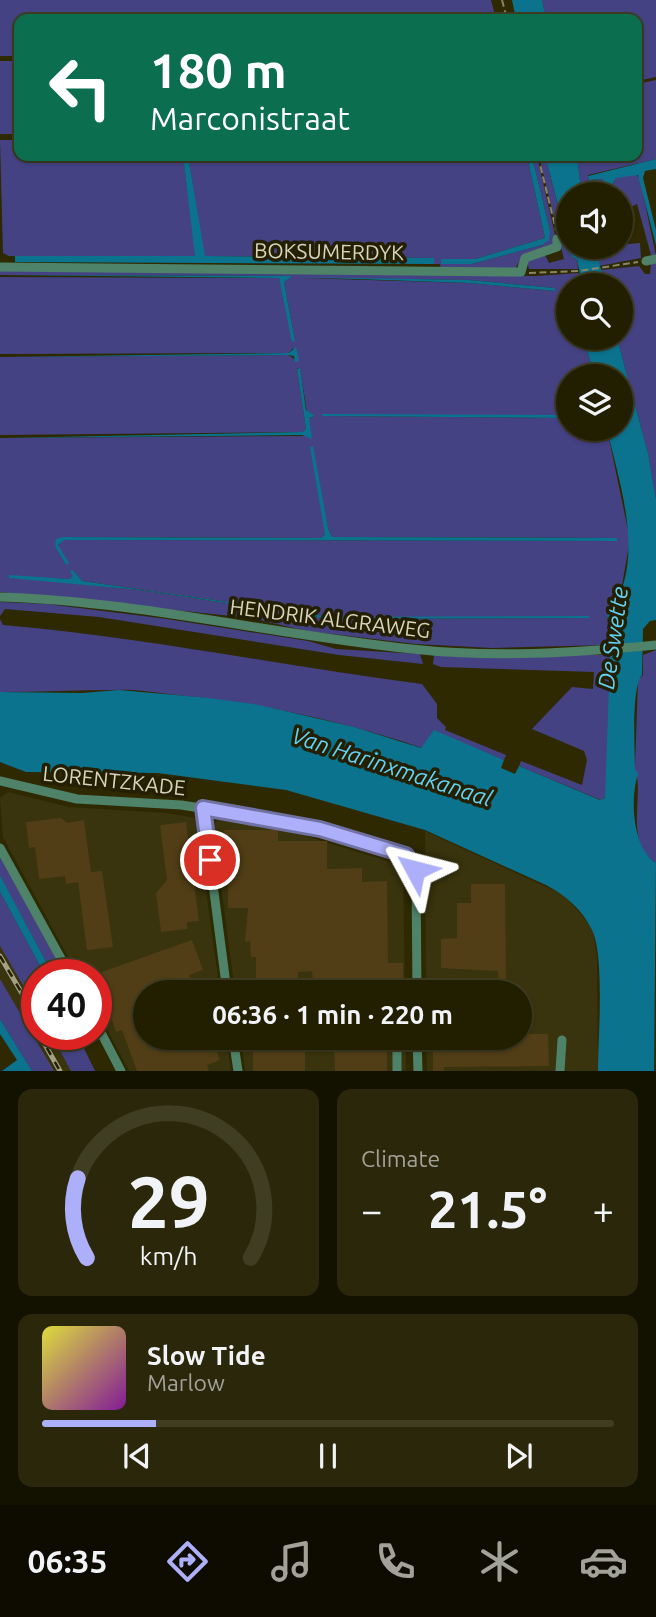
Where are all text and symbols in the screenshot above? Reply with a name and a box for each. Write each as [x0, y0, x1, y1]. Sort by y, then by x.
icon: left [35, 42, 126, 133]
text: 180 m [150, 42, 287, 97]
text: Marconistraat [150, 100, 350, 136]
map controls [556, 182, 633, 441]
button: sound [556, 182, 633, 259]
street label: BOKSUMERDYK [254, 238, 404, 264]
button: search [556, 273, 633, 350]
button: layers [556, 364, 633, 441]
water label: De Swette [593, 585, 632, 691]
street label: HENDRIK ALGRAWEG [229, 594, 432, 642]
water label: Van Harinxmakanaal [289, 722, 496, 811]
street label: LORENTZKADE [41, 761, 187, 799]
pin [180, 830, 240, 890]
position arrow [378, 833, 452, 907]
icon: arrive [191, 841, 229, 879]
speed limit sign: 40 [21, 959, 112, 1050]
text: 06:36 · 1 min · 220 m [212, 1000, 453, 1029]
text: Climate [361, 1146, 440, 1171]
text: 29 [127, 1161, 210, 1243]
text: 21.5° [428, 1180, 547, 1238]
text: − [361, 1189, 382, 1231]
text: + [593, 1189, 614, 1231]
text: km/h [140, 1242, 197, 1270]
text: Slow Tide [147, 1341, 266, 1370]
text: Marlow [147, 1370, 225, 1395]
icon: previous [118, 1437, 156, 1475]
icon: pause [309, 1437, 347, 1475]
icon: next [500, 1437, 538, 1475]
icon: directions [163, 1537, 212, 1586]
icon: music [267, 1537, 316, 1586]
icon: phone [371, 1537, 420, 1586]
icon: climate [475, 1537, 524, 1586]
icon: car [579, 1537, 628, 1586]
text: 06:35 [28, 1543, 108, 1579]

